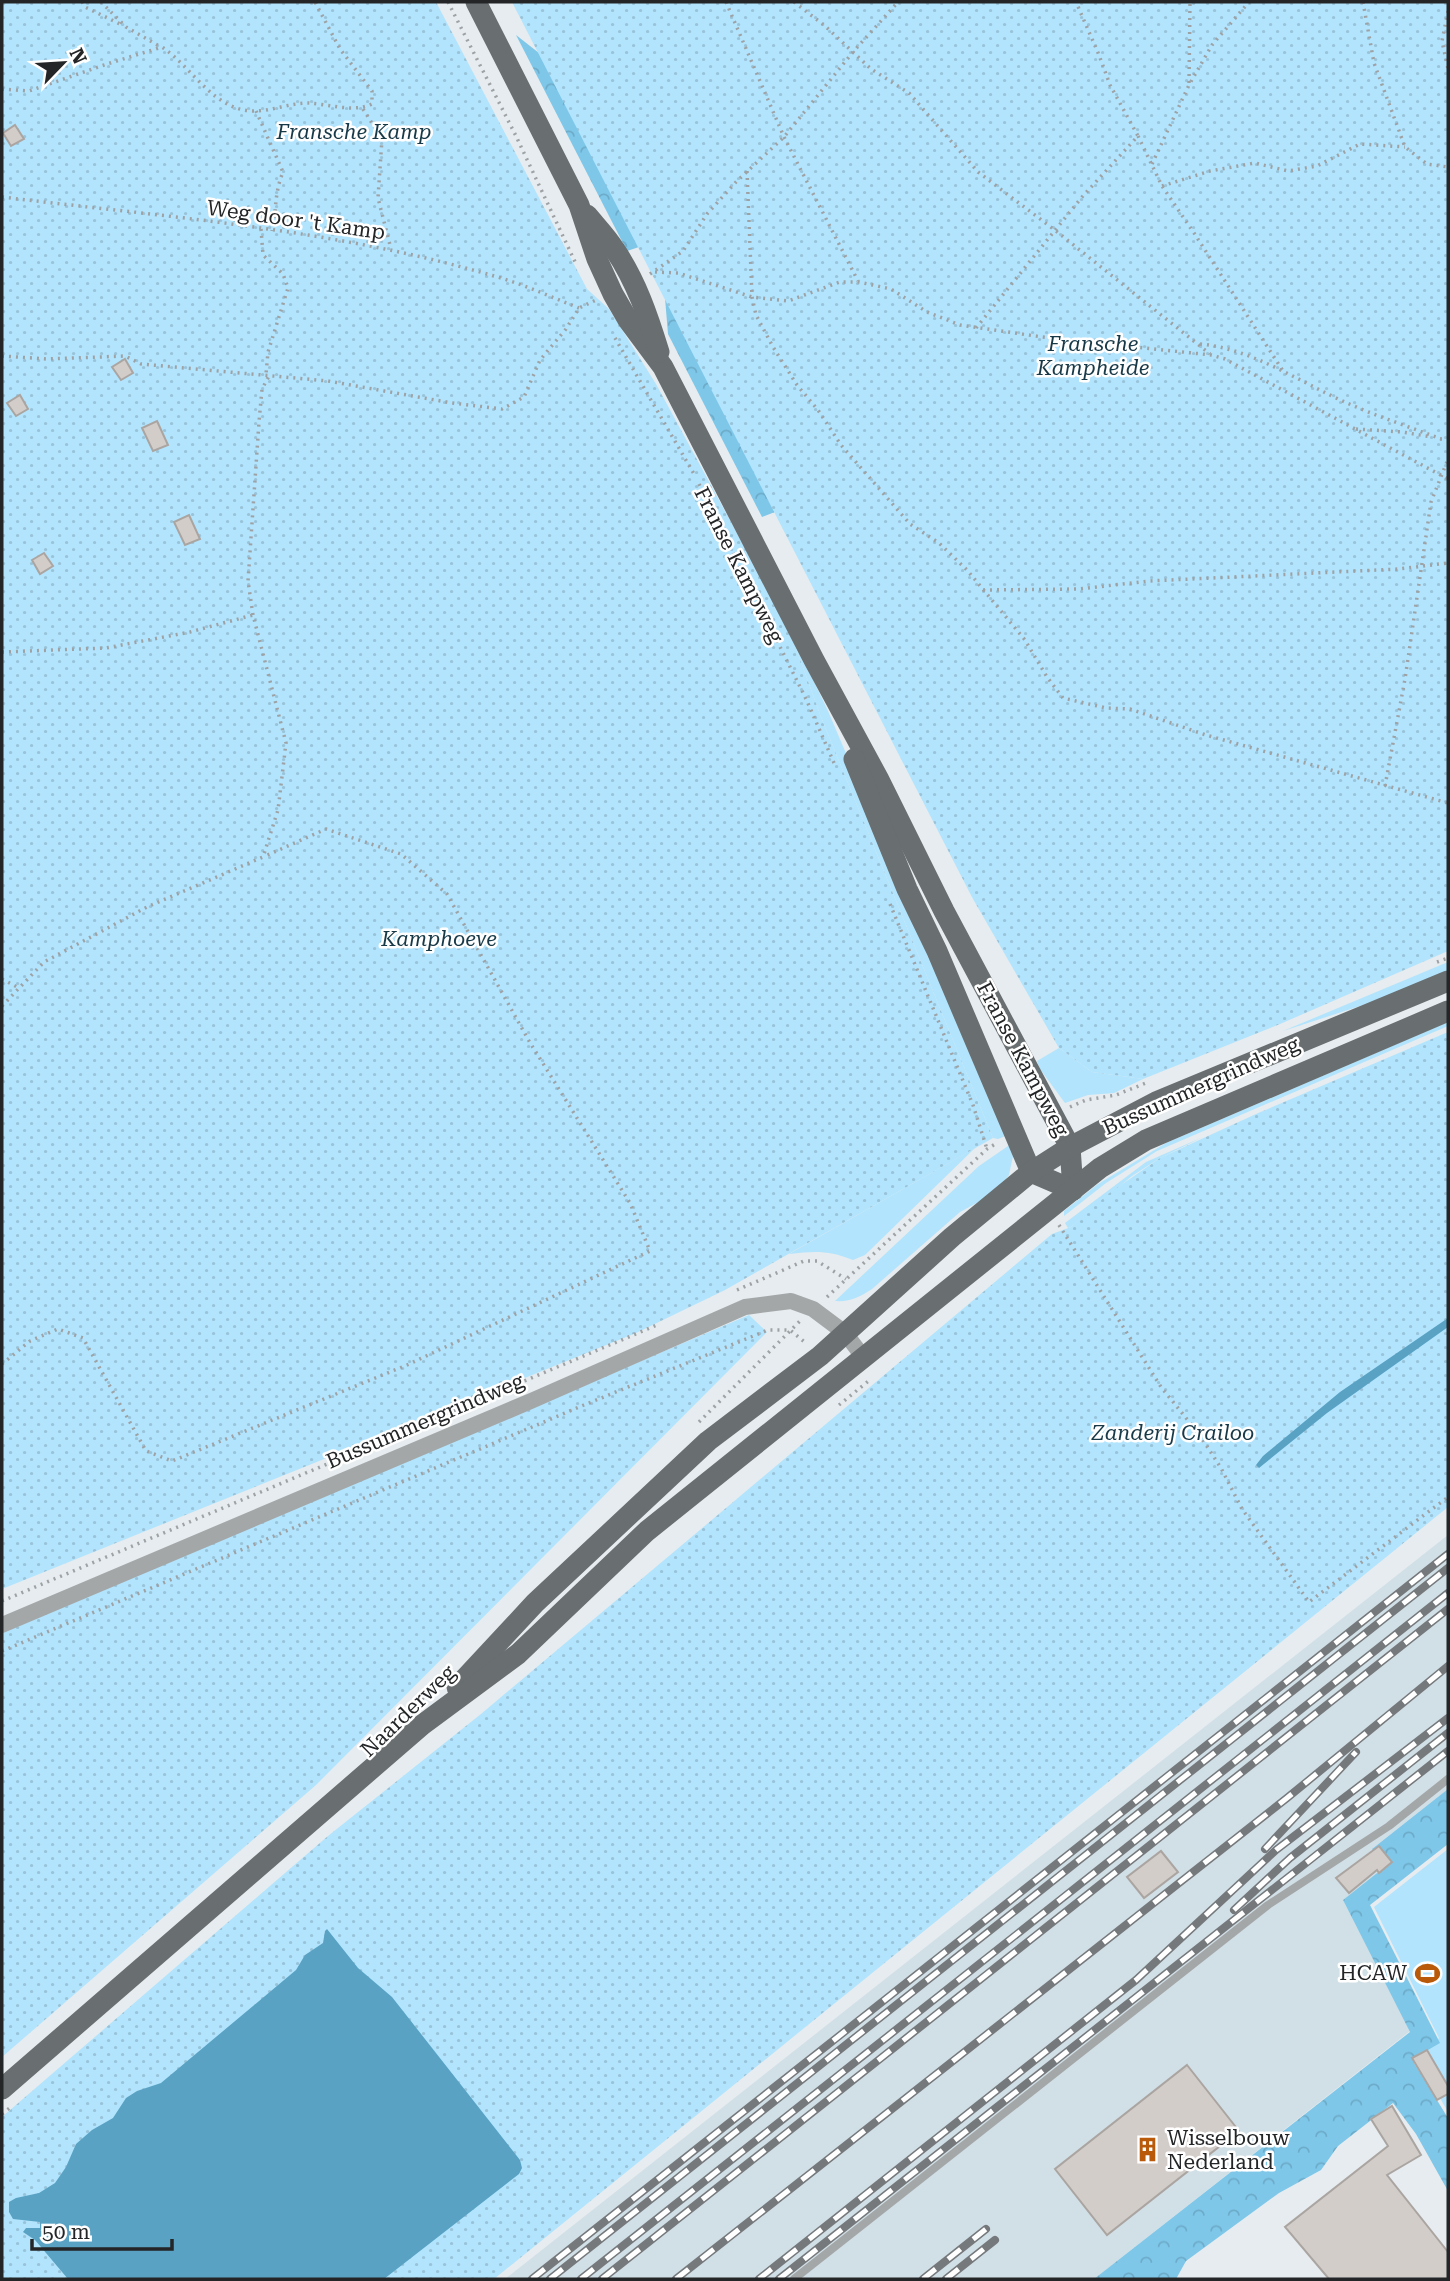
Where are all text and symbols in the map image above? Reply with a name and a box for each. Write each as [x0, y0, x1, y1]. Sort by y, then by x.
north arrow [28, 28, 98, 98]
text: N [64, 45, 92, 68]
park label: Fransche Kamp [275, 120, 432, 144]
street label: Weg door 't Kamp [205, 196, 387, 244]
park label: Fransche Kampheide [1036, 332, 1149, 380]
street label: Franse Kampweg [689, 483, 789, 647]
park label: Kamphoeve [380, 927, 497, 951]
street label: Franse Kampweg [972, 978, 1074, 1140]
street label: Bussummergrindweg [1099, 1032, 1303, 1140]
street label: Bussummergrindweg [323, 1368, 528, 1474]
park label: Zanderij Crailoo [1091, 1421, 1254, 1445]
street label: Naarderweg [356, 1660, 460, 1762]
sports icon: HCAW [1413, 1959, 1441, 1987]
place label: HCAW [1339, 1961, 1408, 1985]
place label: Wisselbouw Nederland [1167, 2126, 1290, 2174]
building icon: Wisselbouw Nederland [1133, 2136, 1161, 2164]
scale bar [32, 2208, 172, 2252]
text: 50 m [42, 2220, 90, 2244]

